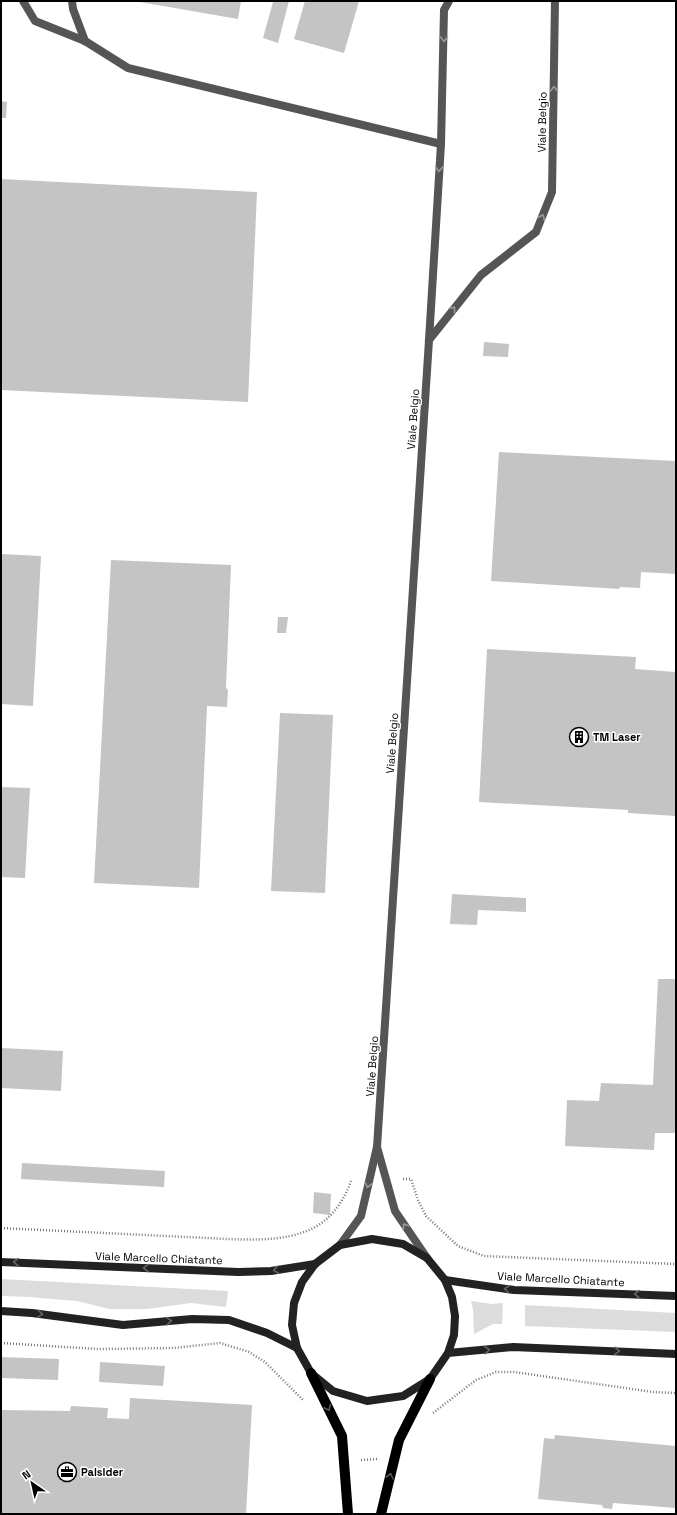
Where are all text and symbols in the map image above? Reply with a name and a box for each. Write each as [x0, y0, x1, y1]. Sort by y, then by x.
one-way arrow [439, 36, 448, 42]
one-way arrow [550, 86, 558, 92]
street label: Viale Belgio [534, 91, 550, 153]
one-way arrow [435, 166, 444, 172]
one-way arrow [537, 214, 545, 222]
one-way arrow [449, 307, 456, 314]
street label: Viale Belgio [404, 388, 422, 450]
street label: Viale Belgio [383, 712, 401, 774]
building icon: TM Laser [568, 726, 590, 748]
place label: TM Laser [593, 730, 641, 744]
street label: Viale Belgio [363, 1035, 381, 1097]
one-way arrow [364, 1182, 372, 1188]
one-way arrow [402, 1223, 410, 1230]
street label: Viale Marcello Chiatante [95, 1249, 223, 1267]
one-way arrow [13, 1258, 20, 1267]
one-way arrow [143, 1264, 149, 1272]
one-way arrow [273, 1265, 279, 1274]
street label: Viale Marcello Chiatante [497, 1269, 625, 1289]
one-way arrow [504, 1285, 510, 1294]
one-way arrow [634, 1290, 640, 1299]
one-way arrow [37, 1309, 43, 1318]
one-way arrow [166, 1317, 172, 1326]
one-way arrow [484, 1345, 490, 1354]
one-way arrow [614, 1347, 620, 1356]
one-way arrow [323, 1403, 331, 1411]
office icon: Palsider [56, 1461, 78, 1483]
north arrow [12, 1463, 52, 1503]
place label: Palsider [81, 1465, 124, 1479]
text: N [19, 1467, 33, 1483]
one-way arrow [385, 1473, 394, 1480]

